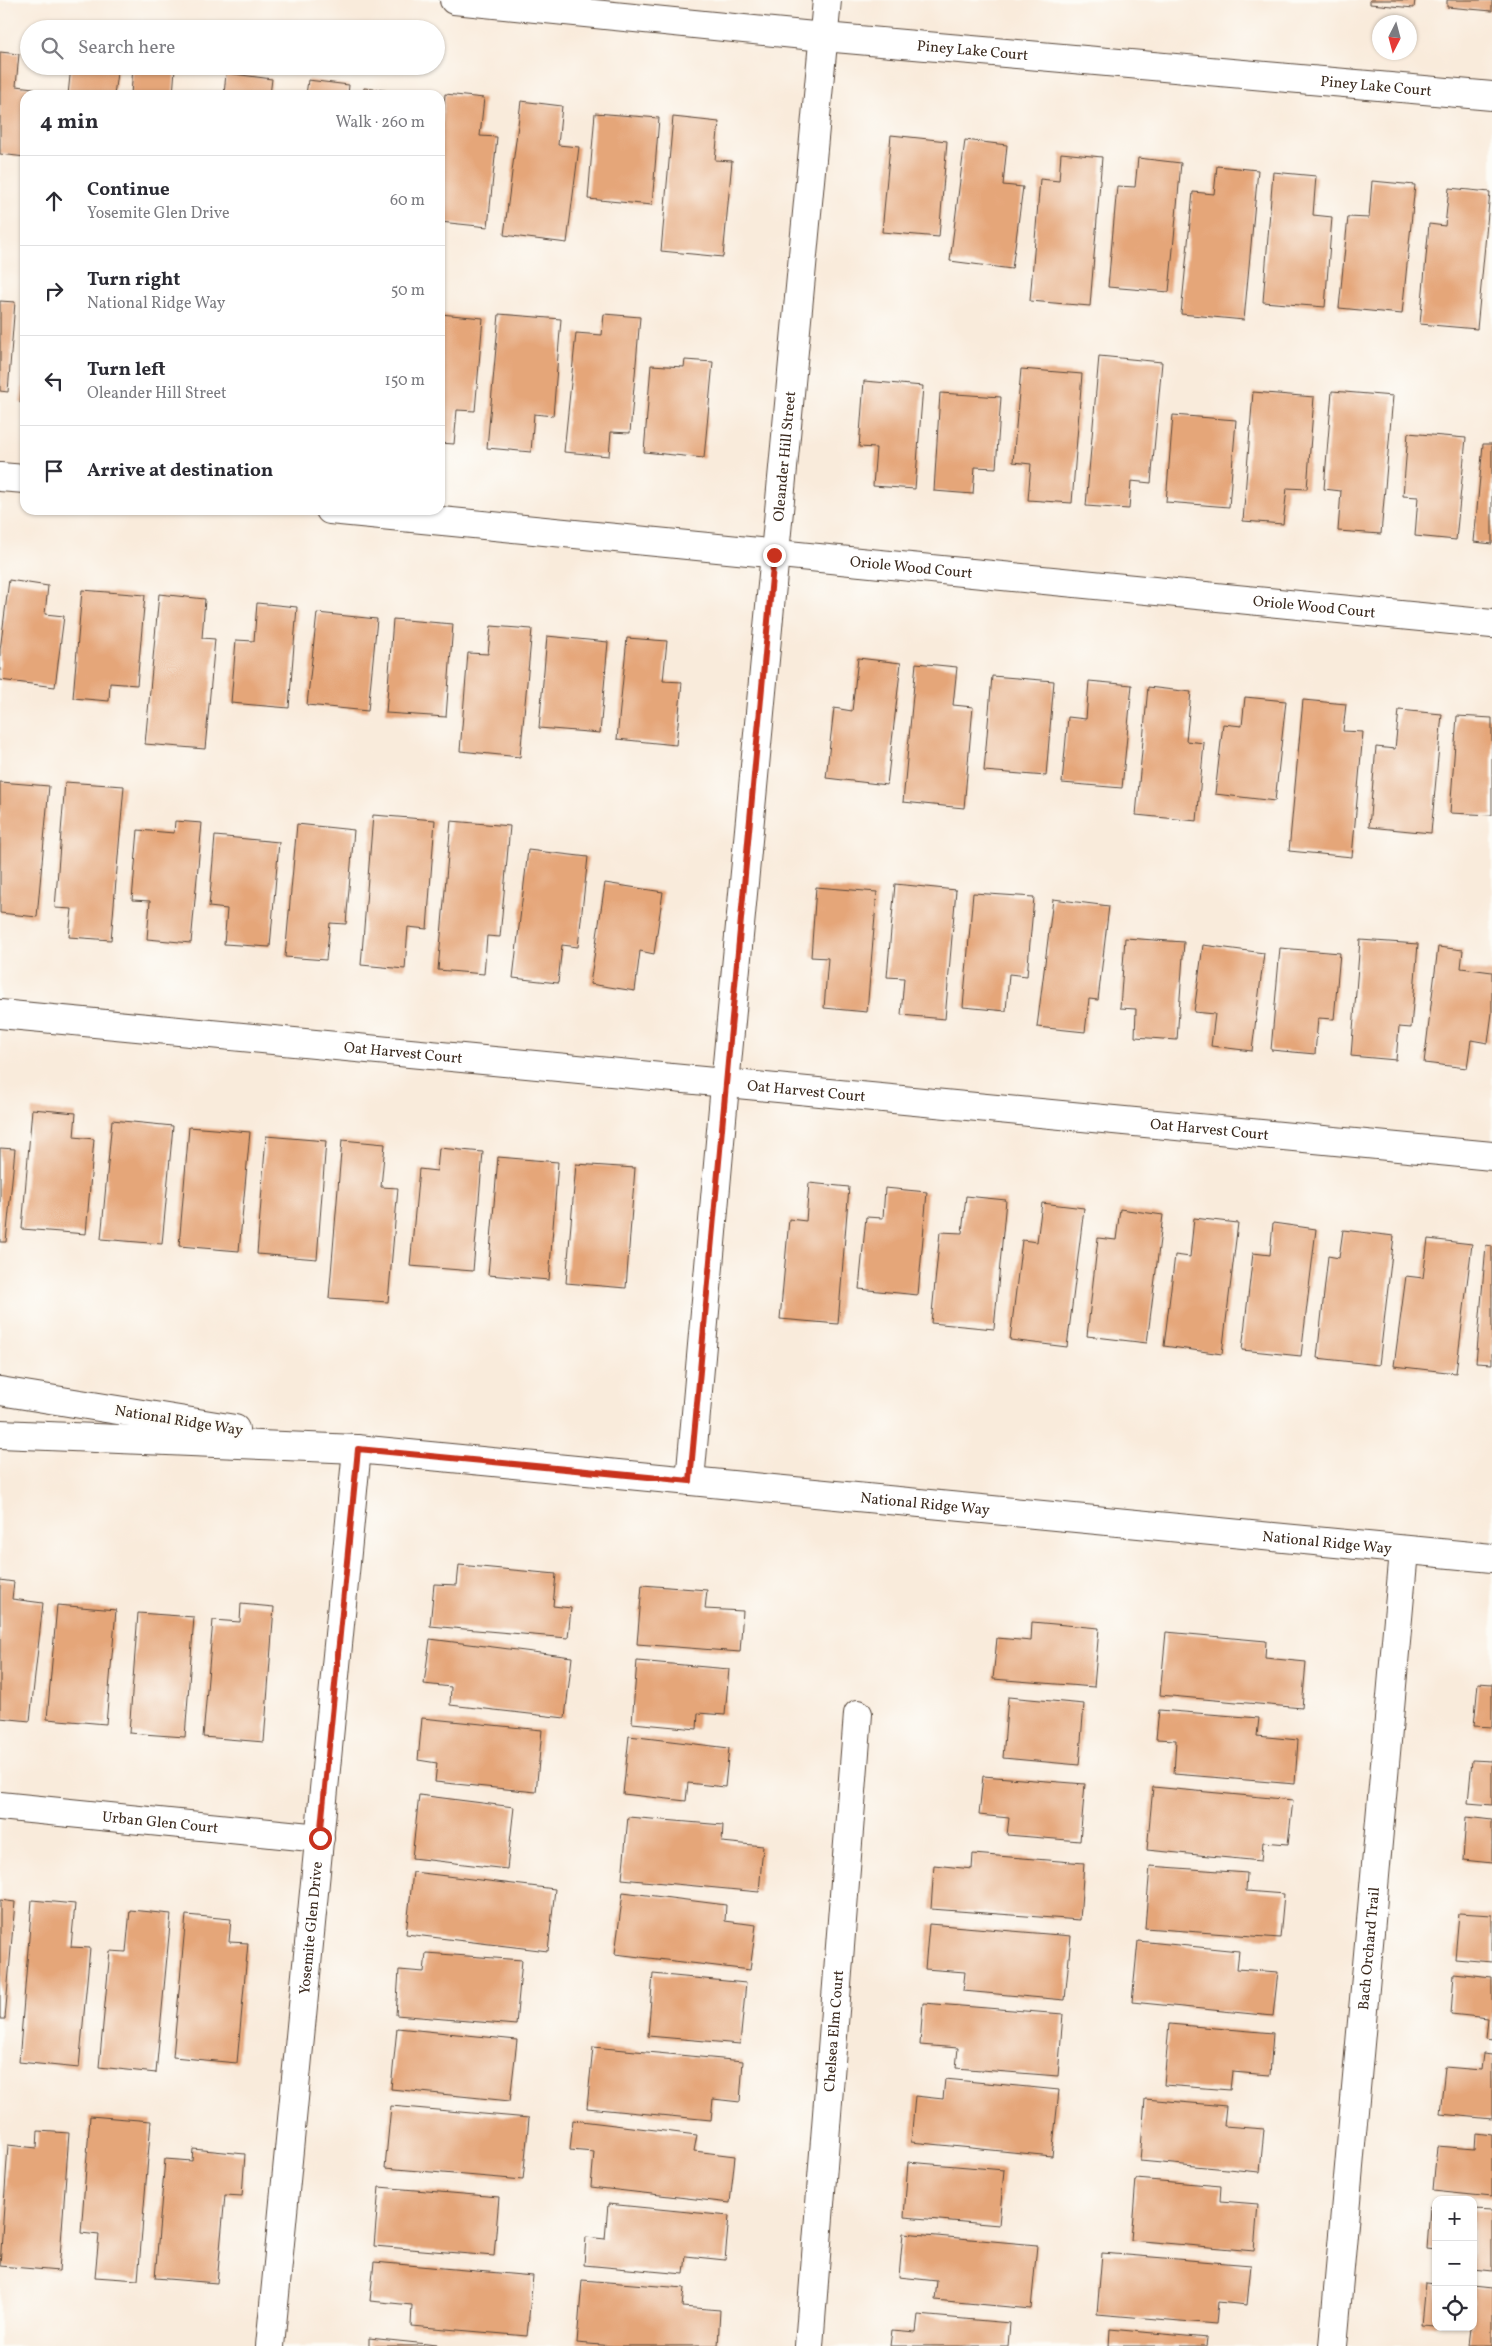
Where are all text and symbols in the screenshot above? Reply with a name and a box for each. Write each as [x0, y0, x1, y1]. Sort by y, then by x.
north arrow [1372, 15, 1417, 60]
search box [20, 20, 445, 75]
icon: search [38, 34, 66, 62]
text: Search here [78, 35, 175, 61]
street label: Piney Lake Court [916, 36, 1029, 67]
street label: Piney Lake Court [1319, 72, 1432, 103]
text: 4 min [40, 108, 99, 137]
text: Walk · 260 m [335, 112, 425, 134]
text: Continue [87, 177, 170, 203]
icon: ahead [40, 187, 68, 215]
text: 60 m [390, 190, 425, 212]
text: Yosemite Glen Drive [87, 203, 230, 225]
text: Turn right [87, 267, 180, 293]
icon: right [40, 277, 68, 305]
text: 50 m [391, 280, 425, 302]
text: National Ridge Way [87, 293, 225, 315]
text: Turn left [87, 357, 166, 383]
icon: left [40, 367, 68, 395]
text: 150 m [384, 370, 425, 392]
text: Oleander Hill Street [87, 383, 227, 405]
street label: Oleander Hill Street [769, 390, 802, 523]
icon: arrive [40, 457, 68, 485]
text: Arrive at destination [87, 458, 273, 484]
route end [763, 544, 786, 567]
street label: Oriole Wood Court [849, 552, 973, 585]
street label: Oriole Wood Court [1252, 592, 1376, 625]
street label: Oat Harvest Court [343, 1038, 463, 1070]
street label: Oat Harvest Court [746, 1076, 866, 1108]
street label: Oat Harvest Court [1149, 1115, 1270, 1147]
street label: National Ridge Way [113, 1401, 244, 1442]
street label: National Ridge Way [859, 1488, 991, 1522]
street label: National Ridge Way [1261, 1527, 1393, 1560]
street label: Urban Glen Court [101, 1807, 219, 1840]
route start [309, 1827, 332, 1850]
street label: Yosemite Glen Drive [295, 1860, 329, 1996]
street label: Bach Orchard Trail [1354, 1886, 1386, 2011]
street label: Chelsea Elm Court [820, 1969, 850, 2093]
map controls [1432, 2196, 1477, 2331]
button: + [1432, 2196, 1477, 2241]
button: − [1432, 2241, 1477, 2286]
button: locate [1432, 2286, 1477, 2331]

